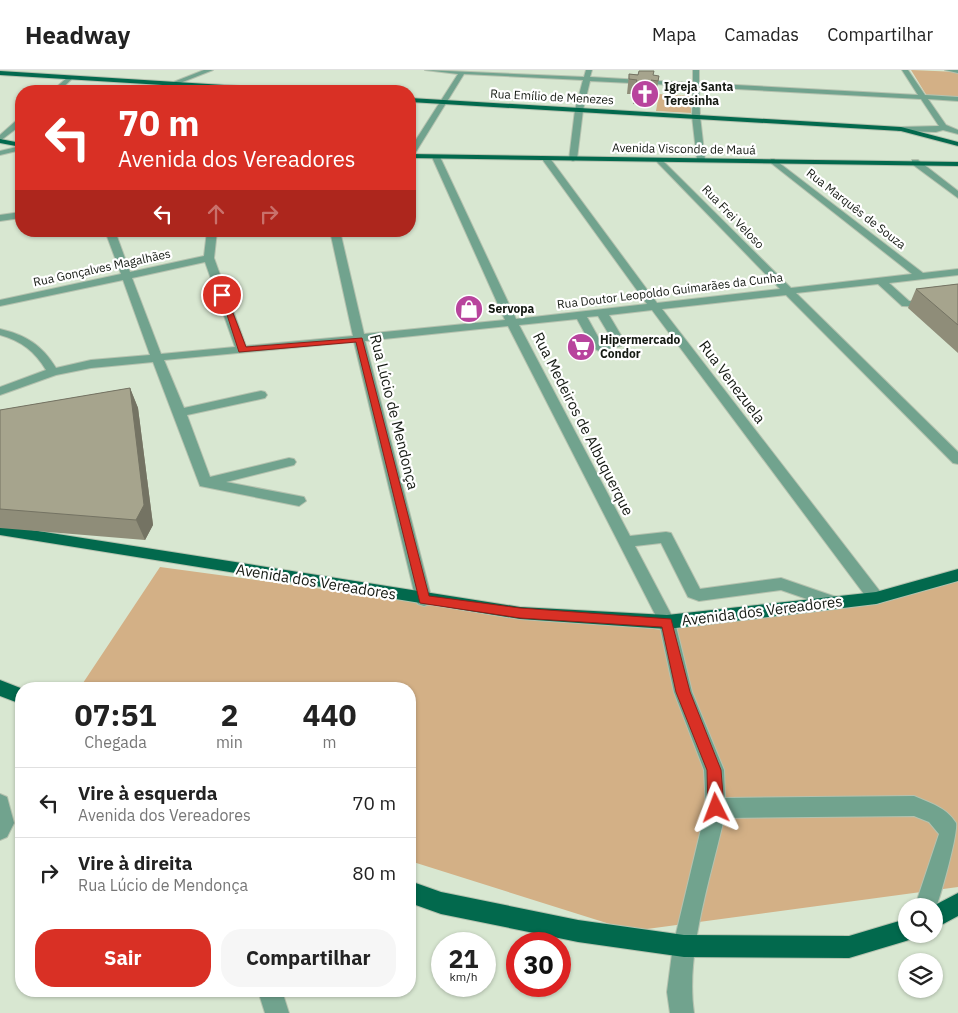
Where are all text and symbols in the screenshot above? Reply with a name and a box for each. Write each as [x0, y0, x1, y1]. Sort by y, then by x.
text: Headway [25, 19, 130, 51]
text: Mapa [652, 23, 696, 46]
text: Camadas [724, 23, 799, 46]
text: Compartilhar [827, 23, 933, 46]
church icon: Igreja Santa Teresinha [630, 79, 660, 109]
place label: Igreja Santa Teresinha [664, 79, 733, 108]
street label: Rua Emílio de Menezes [490, 86, 614, 107]
text: 70 m [118, 100, 200, 146]
icon: left [35, 105, 100, 170]
street label: Avenida Visconde de Mauá [612, 140, 757, 157]
text: Avenida dos Vereadores [118, 144, 356, 173]
street label: Rua Marquês de Souza [804, 165, 910, 252]
street label: Rua Frei Veloso [699, 182, 768, 252]
icon: left [149, 200, 177, 228]
icon: ahead [202, 200, 230, 228]
icon: right [255, 200, 283, 228]
street label: Rua Gonçalves Magalhães [32, 246, 172, 289]
street label: Rua Doutor Leopoldo Guimarães da Cunha [556, 269, 784, 312]
pin [201, 274, 243, 316]
icon: arrive [208, 281, 236, 309]
shop icon: Servopa [454, 294, 484, 324]
place label: Servopa [488, 301, 535, 316]
street label: Rua Medeiros de Albuquerque [529, 329, 638, 519]
street label: Rua Lúcio de Mendonça [366, 332, 423, 492]
supermarket icon: Hipermercado Condor [566, 332, 596, 362]
place label: Hipermercado Condor [600, 332, 681, 361]
street label: Rua Venezuela [695, 336, 770, 427]
street label: Avenida dos Vereadores [235, 559, 398, 604]
street label: Avenida dos Vereadores [680, 591, 843, 630]
text: 07:51 [75, 695, 156, 734]
text: 2 [220, 695, 238, 734]
text: 440 [302, 695, 356, 734]
text: Chegada [84, 732, 147, 752]
text: min [216, 732, 243, 752]
text: m [322, 732, 336, 752]
text: Vire à esquerda [78, 781, 218, 805]
position arrow [689, 781, 741, 833]
icon: left [35, 789, 63, 817]
text: 70 m [352, 791, 396, 815]
text: Avenida dos Vereadores [78, 805, 251, 825]
text: Vire à direita [78, 851, 193, 875]
icon: right [35, 859, 63, 887]
text: 80 m [352, 861, 396, 885]
text: Rua Lúcio de Mendonça [78, 875, 248, 895]
map controls [898, 898, 943, 998]
button: search [898, 898, 943, 943]
button: Sair [35, 929, 211, 987]
button: Compartilhar [221, 929, 396, 987]
speed limit sign: 30 [506, 932, 571, 997]
text: 21 [448, 942, 479, 975]
button: layers [898, 953, 943, 998]
text: km/h [449, 969, 478, 984]

